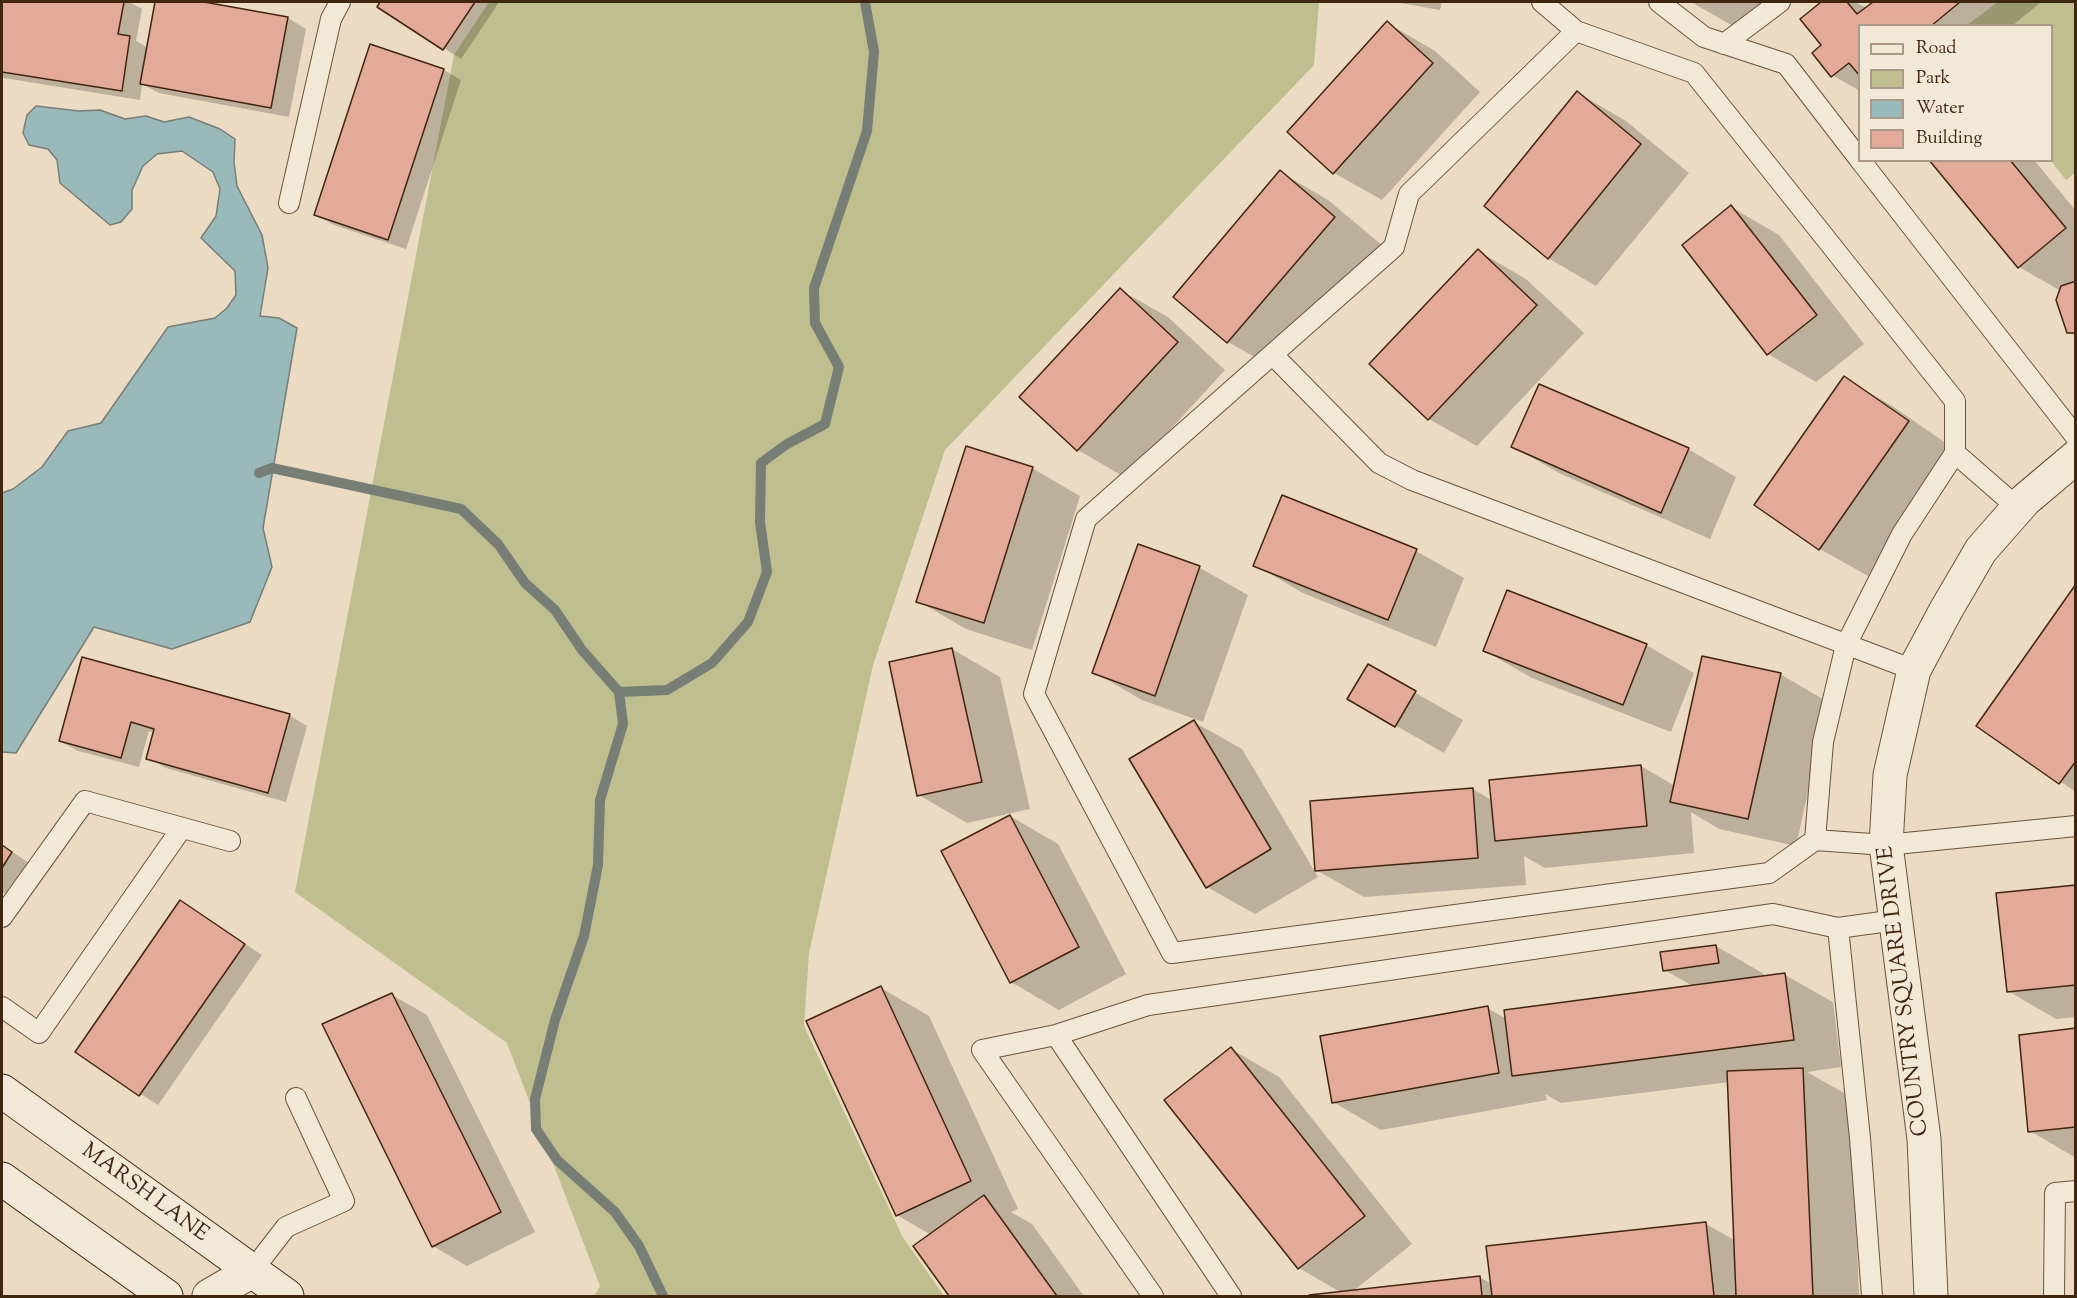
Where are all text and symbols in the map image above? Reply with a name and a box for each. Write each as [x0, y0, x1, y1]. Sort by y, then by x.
legend [1858, 24, 2053, 162]
text: Road [1916, 36, 1956, 62]
text: Park [1916, 66, 1950, 92]
text: Water [1916, 96, 1964, 122]
text: Building [1916, 126, 1982, 152]
street label: COUNTRY SQUARE DRIVE [1874, 844, 1936, 1138]
street label: MARSH LANE [75, 1139, 213, 1249]

